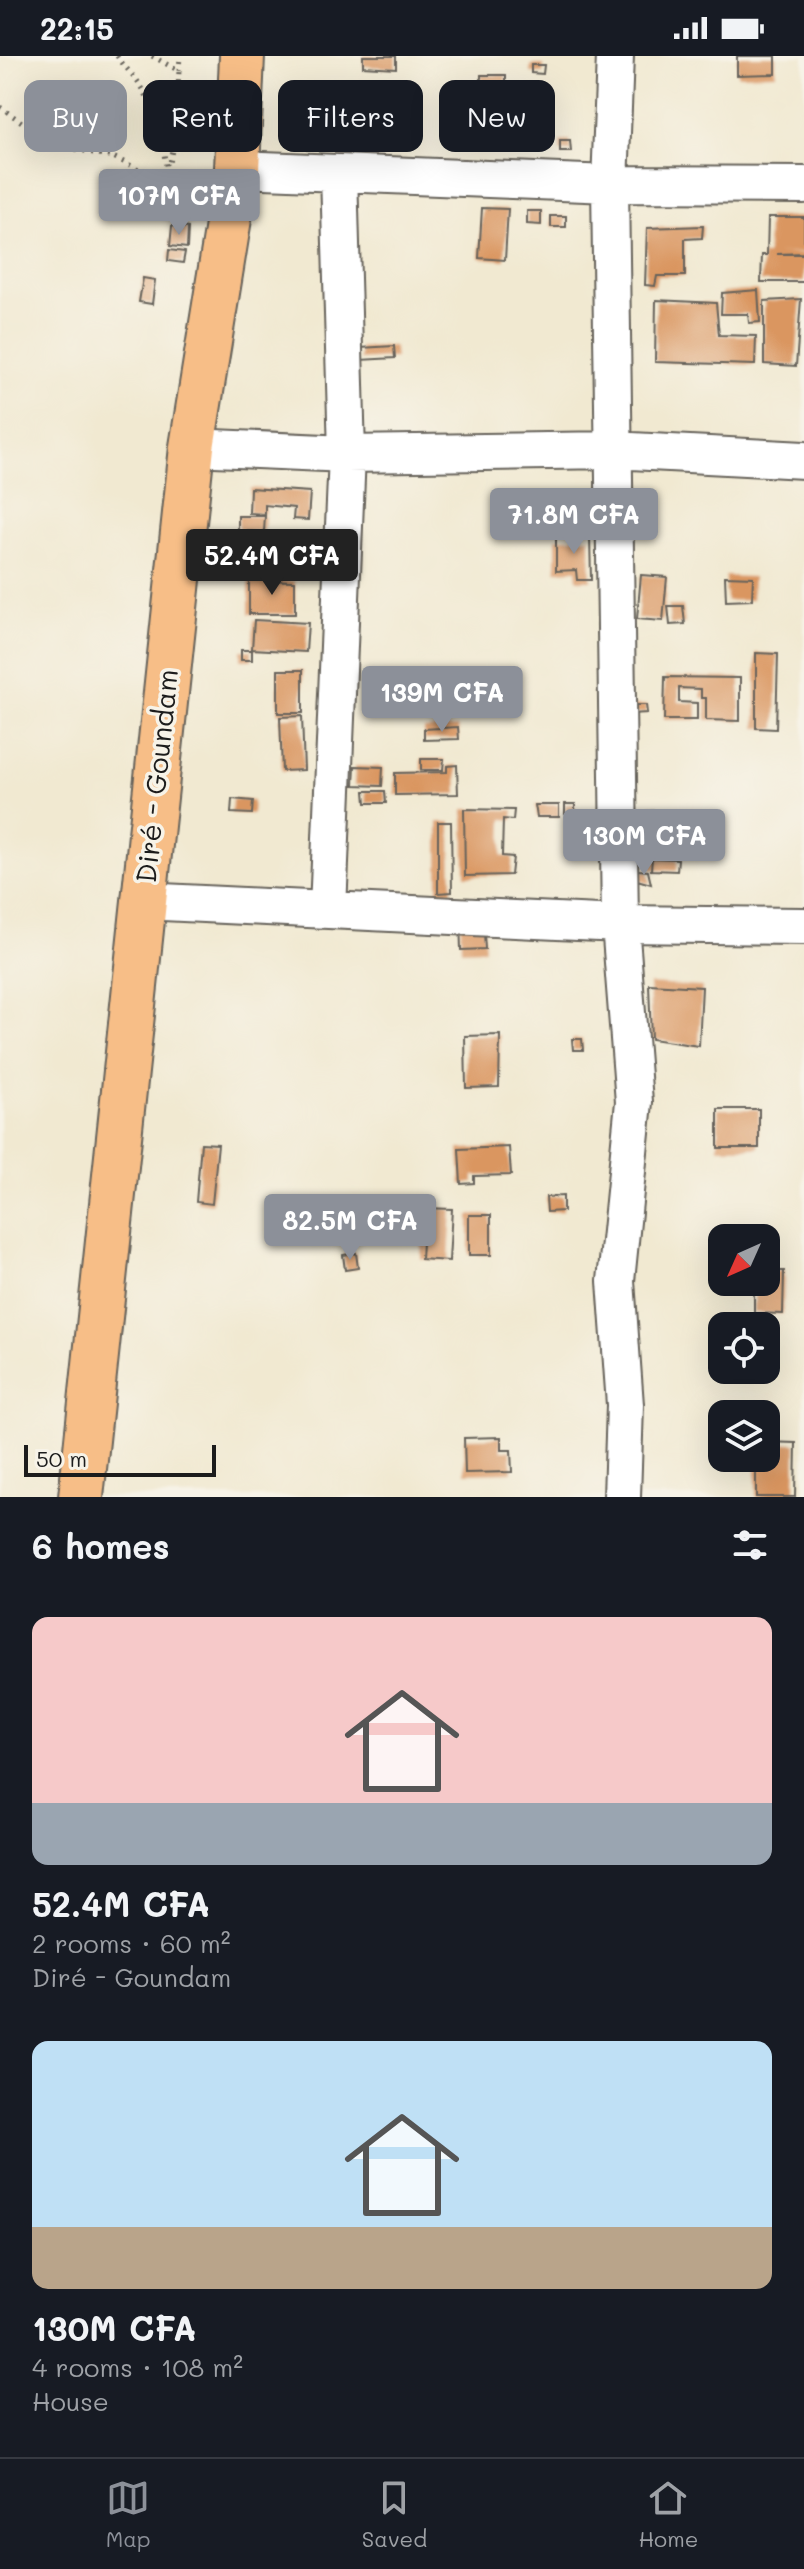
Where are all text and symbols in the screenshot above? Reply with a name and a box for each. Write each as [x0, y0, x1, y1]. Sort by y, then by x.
text: 22:15 [40, 8, 114, 48]
chip: Buy [24, 80, 127, 152]
chip: Rent [143, 80, 262, 152]
chip: Filters [278, 80, 423, 152]
chip: New [439, 80, 555, 152]
pin: 107M CFA [96, 169, 262, 237]
text: 107M CFA [117, 178, 241, 212]
pin: 71.8M CFA [482, 488, 666, 556]
text: 71.8M CFA [508, 497, 640, 531]
pin: 52.4M CFA [180, 529, 364, 597]
text: 52.4M CFA [204, 538, 340, 572]
pin: 139M CFA [359, 666, 525, 734]
street label: Diré - Goundam [127, 667, 185, 885]
text: 139M CFA [380, 675, 504, 709]
pin: 130M CFA [561, 809, 727, 877]
text: 130M CFA [581, 818, 707, 852]
pin: 82.5M CFA [258, 1194, 442, 1262]
text: 82.5M CFA [282, 1203, 418, 1237]
north arrow [708, 1224, 780, 1296]
map controls [708, 1224, 780, 1472]
button: locate [708, 1312, 780, 1384]
button: layers [708, 1400, 780, 1472]
scale bar [24, 1441, 216, 1477]
text: 50 m [36, 1444, 87, 1473]
text: 6 homes [32, 1523, 170, 1568]
icon: filters [728, 1523, 772, 1567]
icon: home [330, 1669, 474, 1813]
text: 52.4M CFA [32, 1881, 210, 1926]
text: 2 rooms · 60 m² [32, 1926, 231, 1960]
text: Diré - Goundam [32, 1960, 231, 1994]
icon: home [330, 2093, 474, 2237]
text: 130M CFA [32, 2305, 196, 2350]
text: 4 rooms · 108 m² [32, 2350, 243, 2384]
text: House [32, 2384, 109, 2418]
tab: Map [106, 2476, 150, 2553]
tab: Saved [362, 2476, 427, 2553]
tab: Home [638, 2476, 698, 2553]

